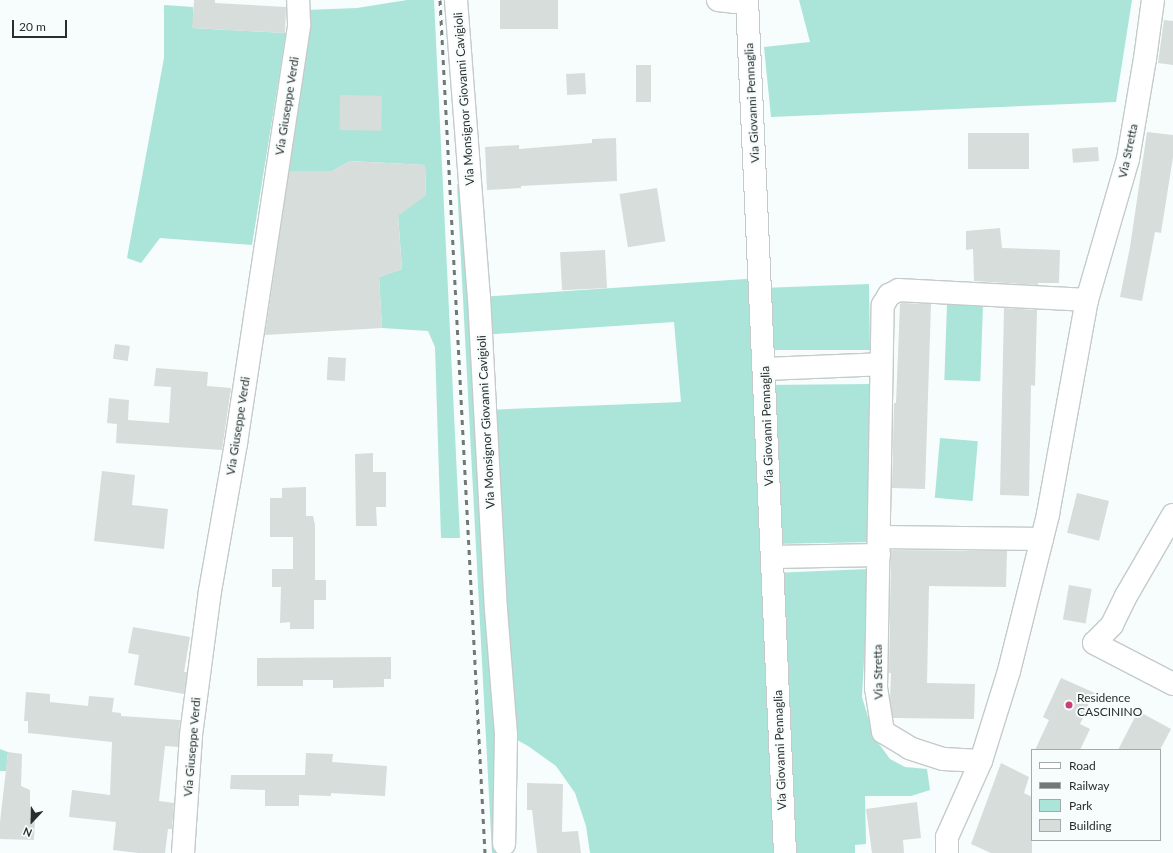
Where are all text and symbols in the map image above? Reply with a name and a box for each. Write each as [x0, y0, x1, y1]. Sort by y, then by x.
scale bar [14, 12, 69, 38]
street label: Via Monsignor Giovanni Cavigioli [451, 12, 477, 186]
text: 20 m [19, 19, 46, 34]
street label: Via Giovanni Pennaglia [742, 43, 762, 163]
street label: Via Giuseppe Verdi [272, 55, 302, 157]
street label: Via Stretta [1115, 123, 1141, 179]
street label: Via Monsignor Giovanni Cavigioli [474, 335, 498, 509]
street label: Via Giovanni Pennaglia [758, 366, 776, 486]
street label: Via Giuseppe Verdi [223, 375, 253, 477]
street label: Via Stretta [870, 644, 886, 700]
street label: Via Giovanni Pennaglia [771, 690, 789, 810]
place label: Residence CASCININO [1077, 691, 1142, 719]
street label: Via Giuseppe Verdi [180, 697, 204, 797]
marker: Residence CASCININO [1064, 700, 1074, 710]
legend [1031, 749, 1161, 841]
text: Road [1069, 758, 1096, 773]
text: Railway [1069, 778, 1109, 793]
text: Park [1069, 798, 1092, 813]
north arrow [12, 801, 52, 841]
text: Building [1069, 818, 1112, 833]
text: N [21, 825, 34, 840]

